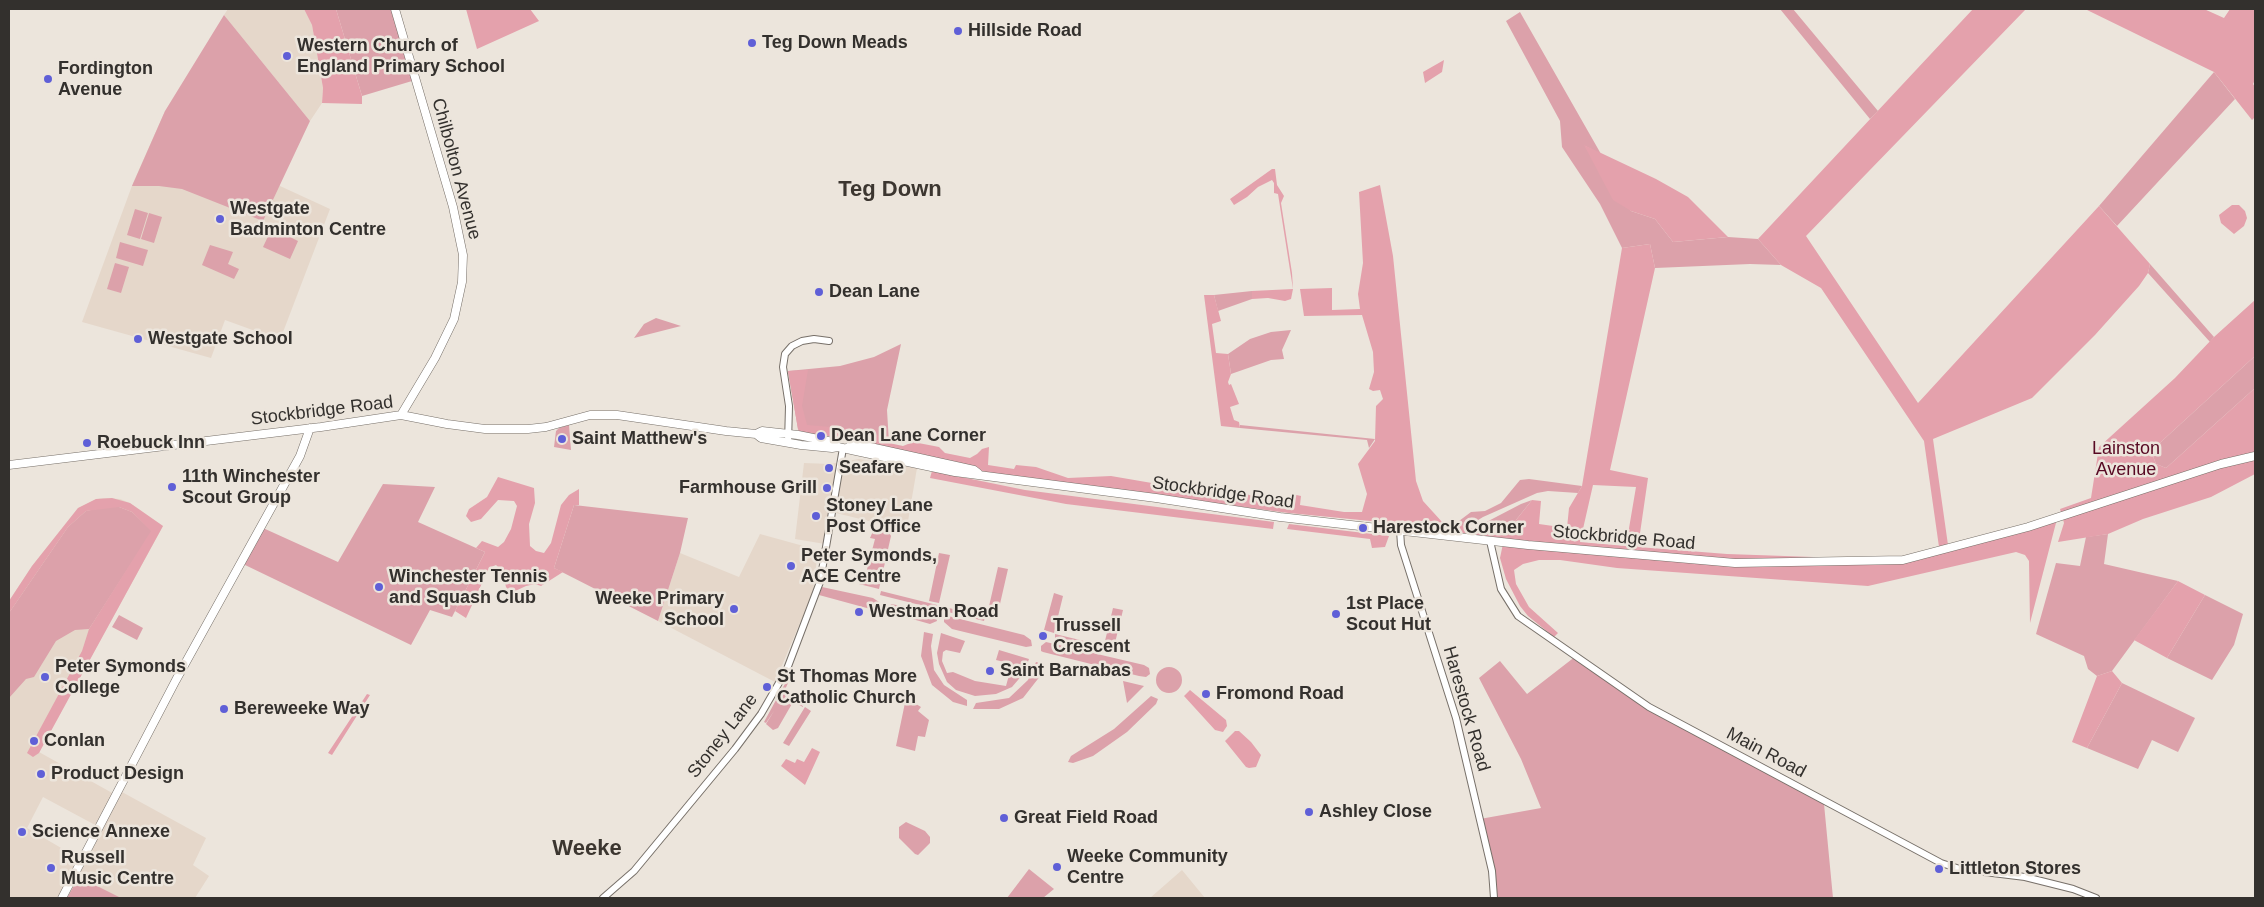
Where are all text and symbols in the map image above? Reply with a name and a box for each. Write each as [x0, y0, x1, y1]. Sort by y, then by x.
place label: Hillside Road [968, 20, 1082, 42]
marker: Hillside Road [952, 25, 964, 37]
place label: Teg Down Meads [762, 32, 908, 54]
place label: Western Church of England Primary School [297, 35, 505, 78]
marker: Teg Down Meads [746, 37, 758, 49]
marker: Western Church of England Primary School [281, 50, 293, 62]
place label: Fordington Avenue [58, 58, 153, 100]
marker: Fordington Avenue [42, 73, 54, 85]
street label: Chilbolton Avenue [427, 96, 485, 242]
district label: Teg Down [838, 177, 942, 203]
place label: Westgate Badminton Centre [230, 198, 386, 240]
marker: Westgate Badminton Centre [214, 213, 226, 225]
place label: Dean Lane [829, 281, 920, 303]
marker: Dean Lane [813, 286, 825, 298]
place label: Westgate School [148, 328, 293, 350]
marker: Westgate School [132, 333, 144, 345]
street label: Stockbridge Road [250, 392, 394, 430]
place label: Dean Lane Corner [831, 425, 986, 447]
place label: Saint Matthew's [572, 428, 707, 450]
marker: Dean Lane Corner [815, 430, 827, 442]
place label: Roebuck Inn [97, 432, 205, 454]
marker: Saint Matthew's [556, 433, 568, 445]
marker: Roebuck Inn [81, 437, 93, 449]
park label: Lainston Avenue [2092, 438, 2160, 480]
place label: Seafare [839, 457, 904, 479]
marker: Seafare [823, 462, 835, 474]
place label: 11th Winchester Scout Group [182, 466, 320, 508]
street label: Stockbridge Road [1151, 472, 1295, 514]
place label: Farmhouse Grill [679, 477, 817, 499]
marker: 11th Winchester Scout Group [166, 481, 178, 493]
marker: Farmhouse Grill [821, 482, 833, 494]
place label: Stoney Lane Post Office [826, 495, 933, 538]
marker: Stoney Lane Post Office [810, 510, 822, 522]
place label: Harestock Corner [1373, 517, 1524, 539]
street label: Stockbridge Road [1552, 521, 1696, 555]
marker: Harestock Corner [1357, 522, 1369, 534]
place label: Peter Symonds, ACE Centre [801, 545, 937, 588]
marker: Peter Symonds, ACE Centre [785, 560, 797, 572]
place label: Winchester Tennis and Squash Club [389, 566, 548, 608]
marker: Winchester Tennis and Squash Club [373, 581, 385, 593]
place label: Weeke Primary School [595, 588, 724, 630]
place label: 1st Place Scout Hut [1346, 593, 1431, 636]
place label: Westman Road [869, 601, 999, 623]
marker: Weeke Primary School [728, 603, 740, 615]
marker: Westman Road [853, 606, 865, 618]
marker: 1st Place Scout Hut [1330, 608, 1342, 620]
place label: Trussell Crescent [1053, 615, 1130, 658]
marker: Trussell Crescent [1037, 630, 1049, 642]
street label: Harestock Road [1438, 644, 1494, 774]
place label: Peter Symonds College [55, 656, 186, 699]
place label: Saint Barnabas [1000, 660, 1131, 682]
marker: Saint Barnabas [984, 665, 996, 677]
place label: St Thomas More Catholic Church [777, 666, 917, 709]
marker: Peter Symonds College [39, 671, 51, 683]
marker: St Thomas More Catholic Church [761, 681, 773, 693]
place label: Fromond Road [1216, 683, 1344, 705]
marker: Fromond Road [1200, 688, 1212, 700]
street label: Stoney Lane [683, 690, 763, 782]
place label: Bereweeke Way [234, 698, 369, 720]
marker: Bereweeke Way [218, 703, 230, 715]
street label: Main Road [1723, 723, 1809, 783]
place label: Conlan [44, 730, 105, 752]
marker: Conlan [28, 735, 40, 747]
place label: Product Design [51, 763, 184, 785]
marker: Product Design [35, 768, 47, 780]
place label: Ashley Close [1319, 801, 1432, 823]
marker: Ashley Close [1303, 806, 1315, 818]
place label: Great Field Road [1014, 807, 1158, 829]
marker: Great Field Road [998, 812, 1010, 824]
place label: Science Annexe [32, 821, 170, 843]
marker: Science Annexe [16, 826, 28, 838]
district label: Weeke [552, 836, 622, 862]
place label: Weeke Community Centre [1067, 846, 1228, 889]
place label: Russell Music Centre [61, 847, 174, 890]
place label: Littleton Stores [1949, 858, 2081, 880]
marker: Weeke Community Centre [1051, 861, 1063, 873]
marker: Russell Music Centre [45, 862, 57, 874]
marker: Littleton Stores [1933, 863, 1945, 875]

